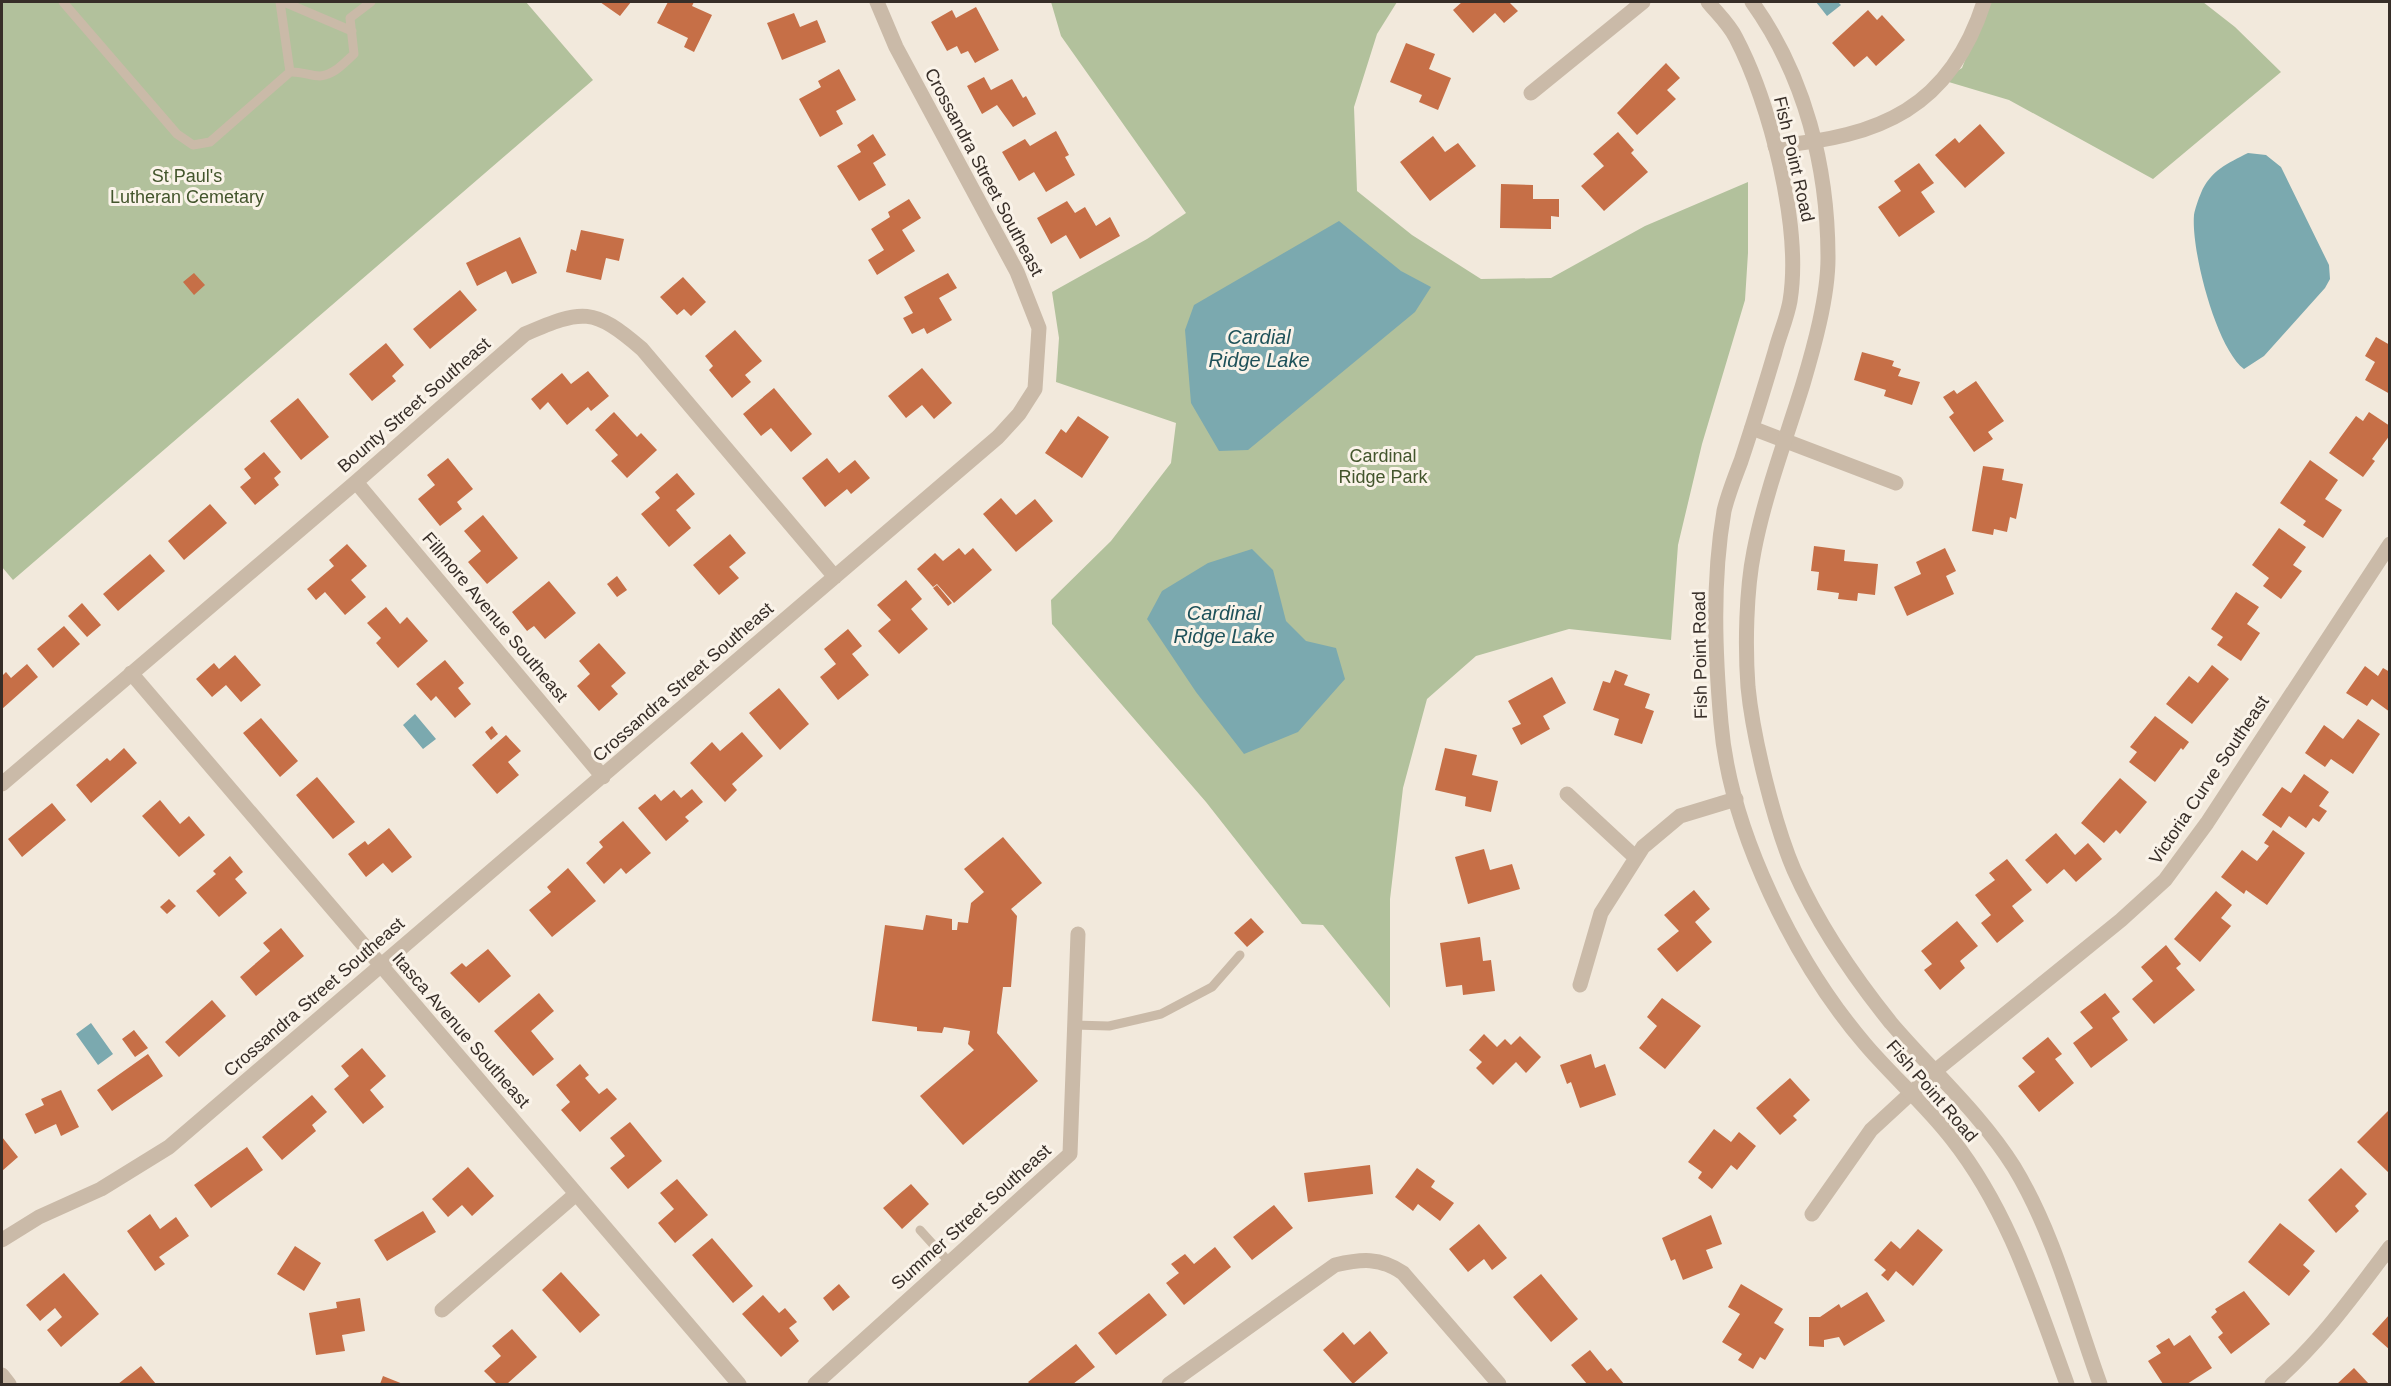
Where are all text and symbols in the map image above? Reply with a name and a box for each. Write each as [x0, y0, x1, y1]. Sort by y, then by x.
street label: Crossandra Street Southeast [921, 65, 1047, 279]
street label: Fish Point Road [1770, 94, 1818, 224]
park label: St Paul's Lutheran Cemetary [110, 166, 264, 207]
water label: Cardial Ridge Lake [1208, 326, 1310, 371]
street label: Bounty Street Southeast [334, 333, 494, 477]
park label: Cardinal Ridge Park [1338, 446, 1429, 487]
street label: Fillmore Avenue Southeast [418, 528, 572, 706]
street label: Fish Point Road [1689, 591, 1711, 719]
street label: Crossandra Street Southeast [589, 598, 777, 766]
water label: Cardinal Ridge Lake [1173, 602, 1275, 647]
street label: Victoria Curve Southeast [2145, 692, 2273, 868]
street label: Crossandra Street Southeast [220, 913, 408, 1081]
street label: Itasca Avenue Southeast [388, 948, 534, 1112]
street label: Fish Point Road [1882, 1036, 1982, 1146]
street label: Summer Street Southeast [887, 1140, 1055, 1294]

